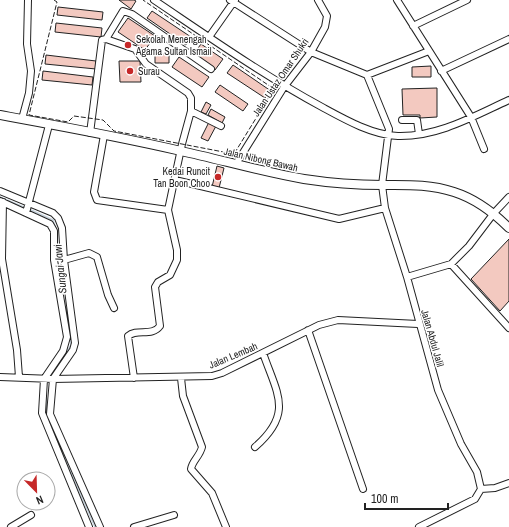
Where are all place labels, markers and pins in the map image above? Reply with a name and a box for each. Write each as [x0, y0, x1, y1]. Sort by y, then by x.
place label: Sekolah Menengah Agama Sultan Ismail [135, 33, 212, 58]
marker: Sekolah Menengah Agama Sultan Ismail [123, 40, 133, 50]
place label: Surau [138, 65, 160, 78]
marker: Surau [125, 66, 135, 76]
place label: Kedai Runcit Tan Boon Choo [153, 165, 211, 190]
marker: Kedai Runcit Tan Boon Choo [213, 172, 223, 182]

